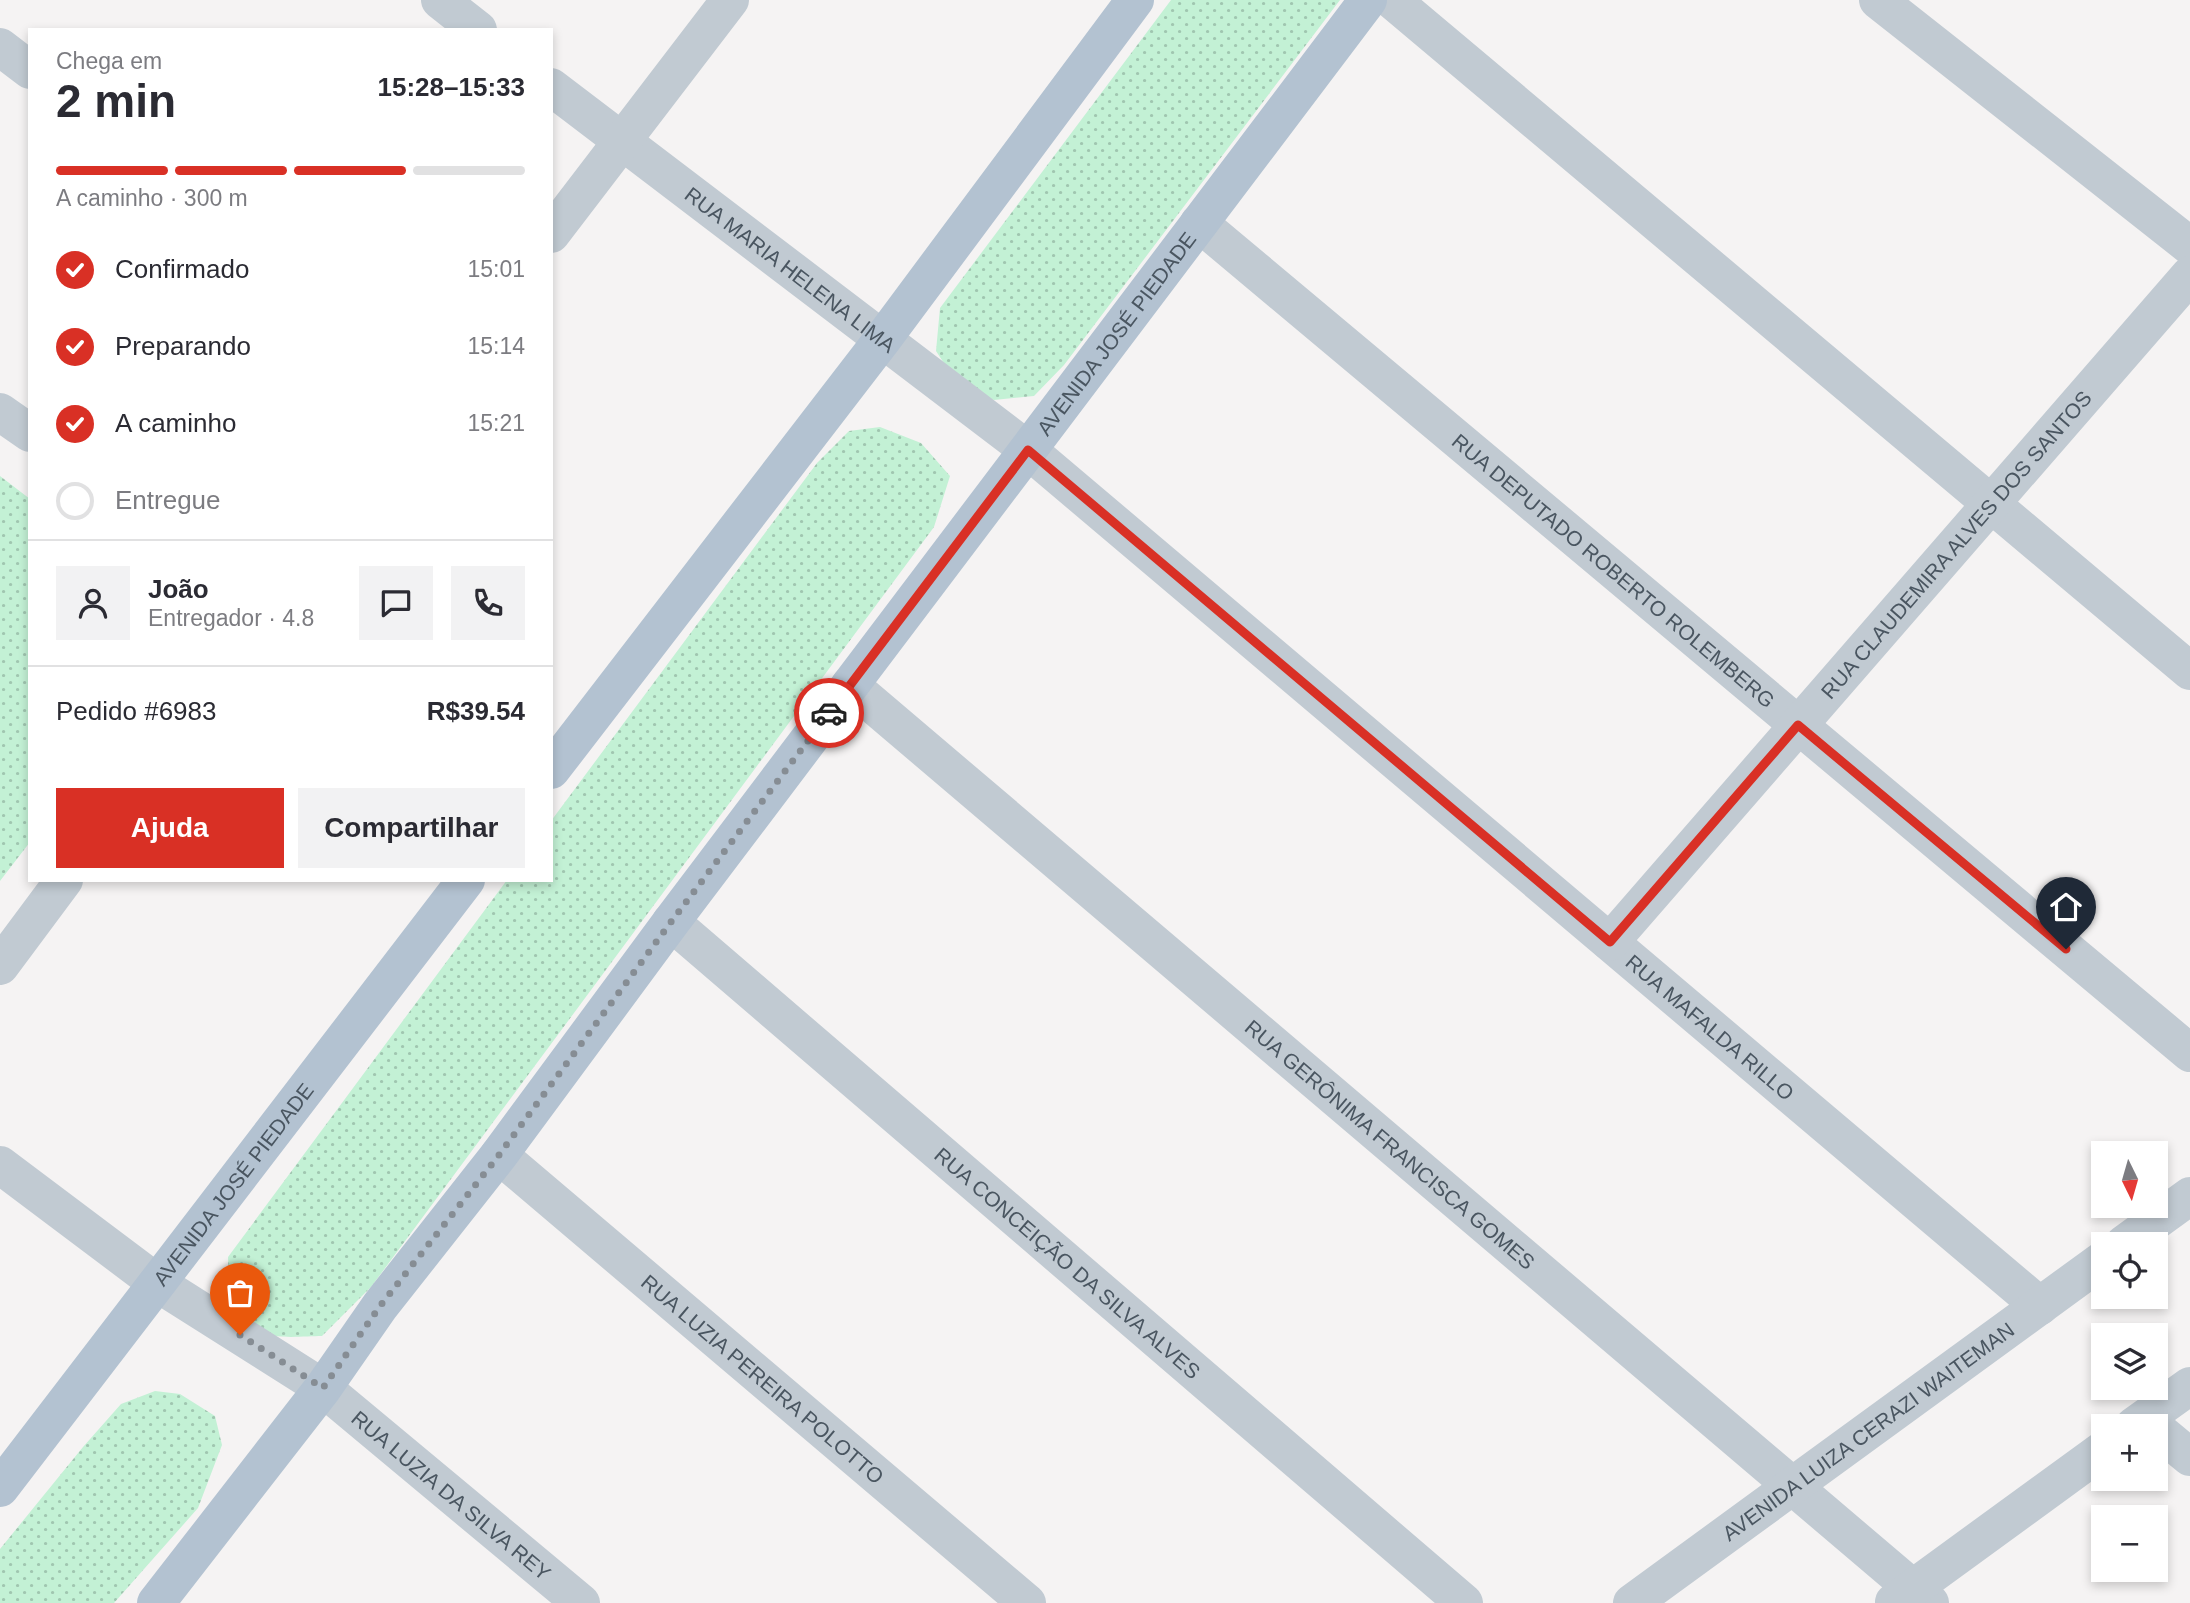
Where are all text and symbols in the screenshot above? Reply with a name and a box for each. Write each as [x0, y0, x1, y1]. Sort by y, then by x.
text: Chega em [56, 48, 162, 74]
text: 15:28–15:33 [378, 72, 525, 102]
text: 2 min [56, 75, 176, 127]
street label: RUA MARIA HELENA LIMA [681, 182, 900, 357]
text: A caminho · 300 m [56, 185, 248, 211]
street label: AVENIDA JOSÉ PIEDADE [1032, 227, 1200, 439]
icon: check [56, 251, 94, 289]
text: Confirmado [115, 254, 249, 284]
text: 15:01 [467, 256, 525, 282]
icon: check [56, 328, 94, 366]
text: Preparando [115, 331, 251, 361]
text: 15:14 [467, 333, 525, 359]
street label: RUA CLAUDEMIRA ALVES DOS SANTOS [1816, 386, 2096, 703]
icon: check [56, 405, 94, 443]
text: A caminho [115, 408, 236, 438]
text: 15:21 [467, 410, 525, 436]
street label: RUA DEPUTADO ROBERTO ROLEMBERG [1448, 429, 1780, 712]
text: Entregue [115, 485, 221, 515]
button: person [56, 566, 130, 640]
button: chat [359, 566, 433, 640]
button: phone [451, 566, 525, 640]
text: João [148, 574, 209, 604]
text: Entregador · 4.8 [148, 605, 314, 631]
courier [794, 678, 864, 748]
icon: car [810, 694, 848, 732]
text: Pedido #6983 [56, 696, 216, 726]
text: R$39.54 [427, 696, 525, 726]
button: Ajuda [56, 788, 284, 868]
button: Compartilhar [298, 788, 525, 868]
pin [2036, 877, 2096, 949]
icon: home [2047, 888, 2085, 926]
street label: RUA MAFALDA RILLO [1622, 950, 1799, 1104]
street label: RUA GERÔNIMA FRANCISCA GOMES [1241, 1015, 1540, 1274]
street label: AVENIDA JOSÉ PIEDADE [148, 1078, 318, 1290]
north arrow [2091, 1141, 2168, 1218]
map controls [2091, 1141, 2168, 1582]
street label: RUA CONCEIÇÃO DA SILVA ALVES [930, 1143, 1205, 1383]
button: locate [2091, 1232, 2168, 1309]
pin [210, 1263, 270, 1335]
street label: RUA LUZIA PEREIRA POLOTTO [637, 1270, 889, 1488]
icon: bag [221, 1274, 259, 1312]
street label: AVENIDA LUIZA CERAZI WAITEMAN [1718, 1317, 2018, 1545]
button: layers [2091, 1323, 2168, 1400]
street label: RUA LUZIA DA SILVA REY [347, 1406, 555, 1584]
button: + [2091, 1414, 2168, 1491]
button: − [2091, 1505, 2168, 1582]

